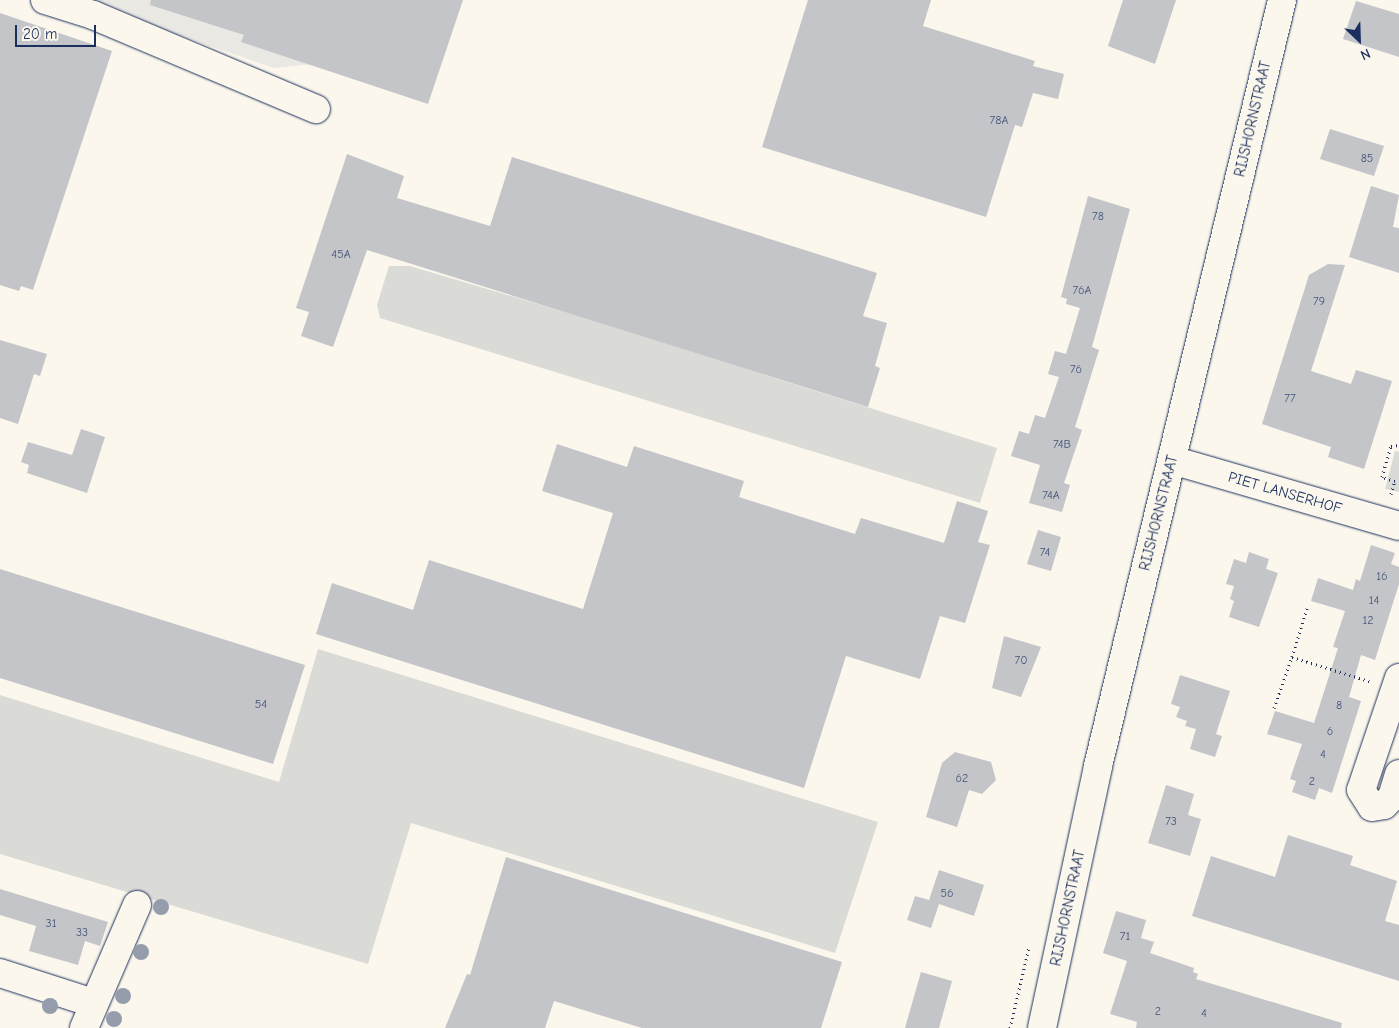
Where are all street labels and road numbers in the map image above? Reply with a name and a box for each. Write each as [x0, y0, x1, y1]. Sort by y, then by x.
street label: RIJSHORNSTRAAT [1231, 59, 1275, 179]
street label: RIJSHORNSTRAAT [1136, 453, 1182, 573]
street label: PIET LANSERHOF [1226, 468, 1344, 518]
street label: RIJSHORNSTRAAT [1047, 848, 1089, 968]

